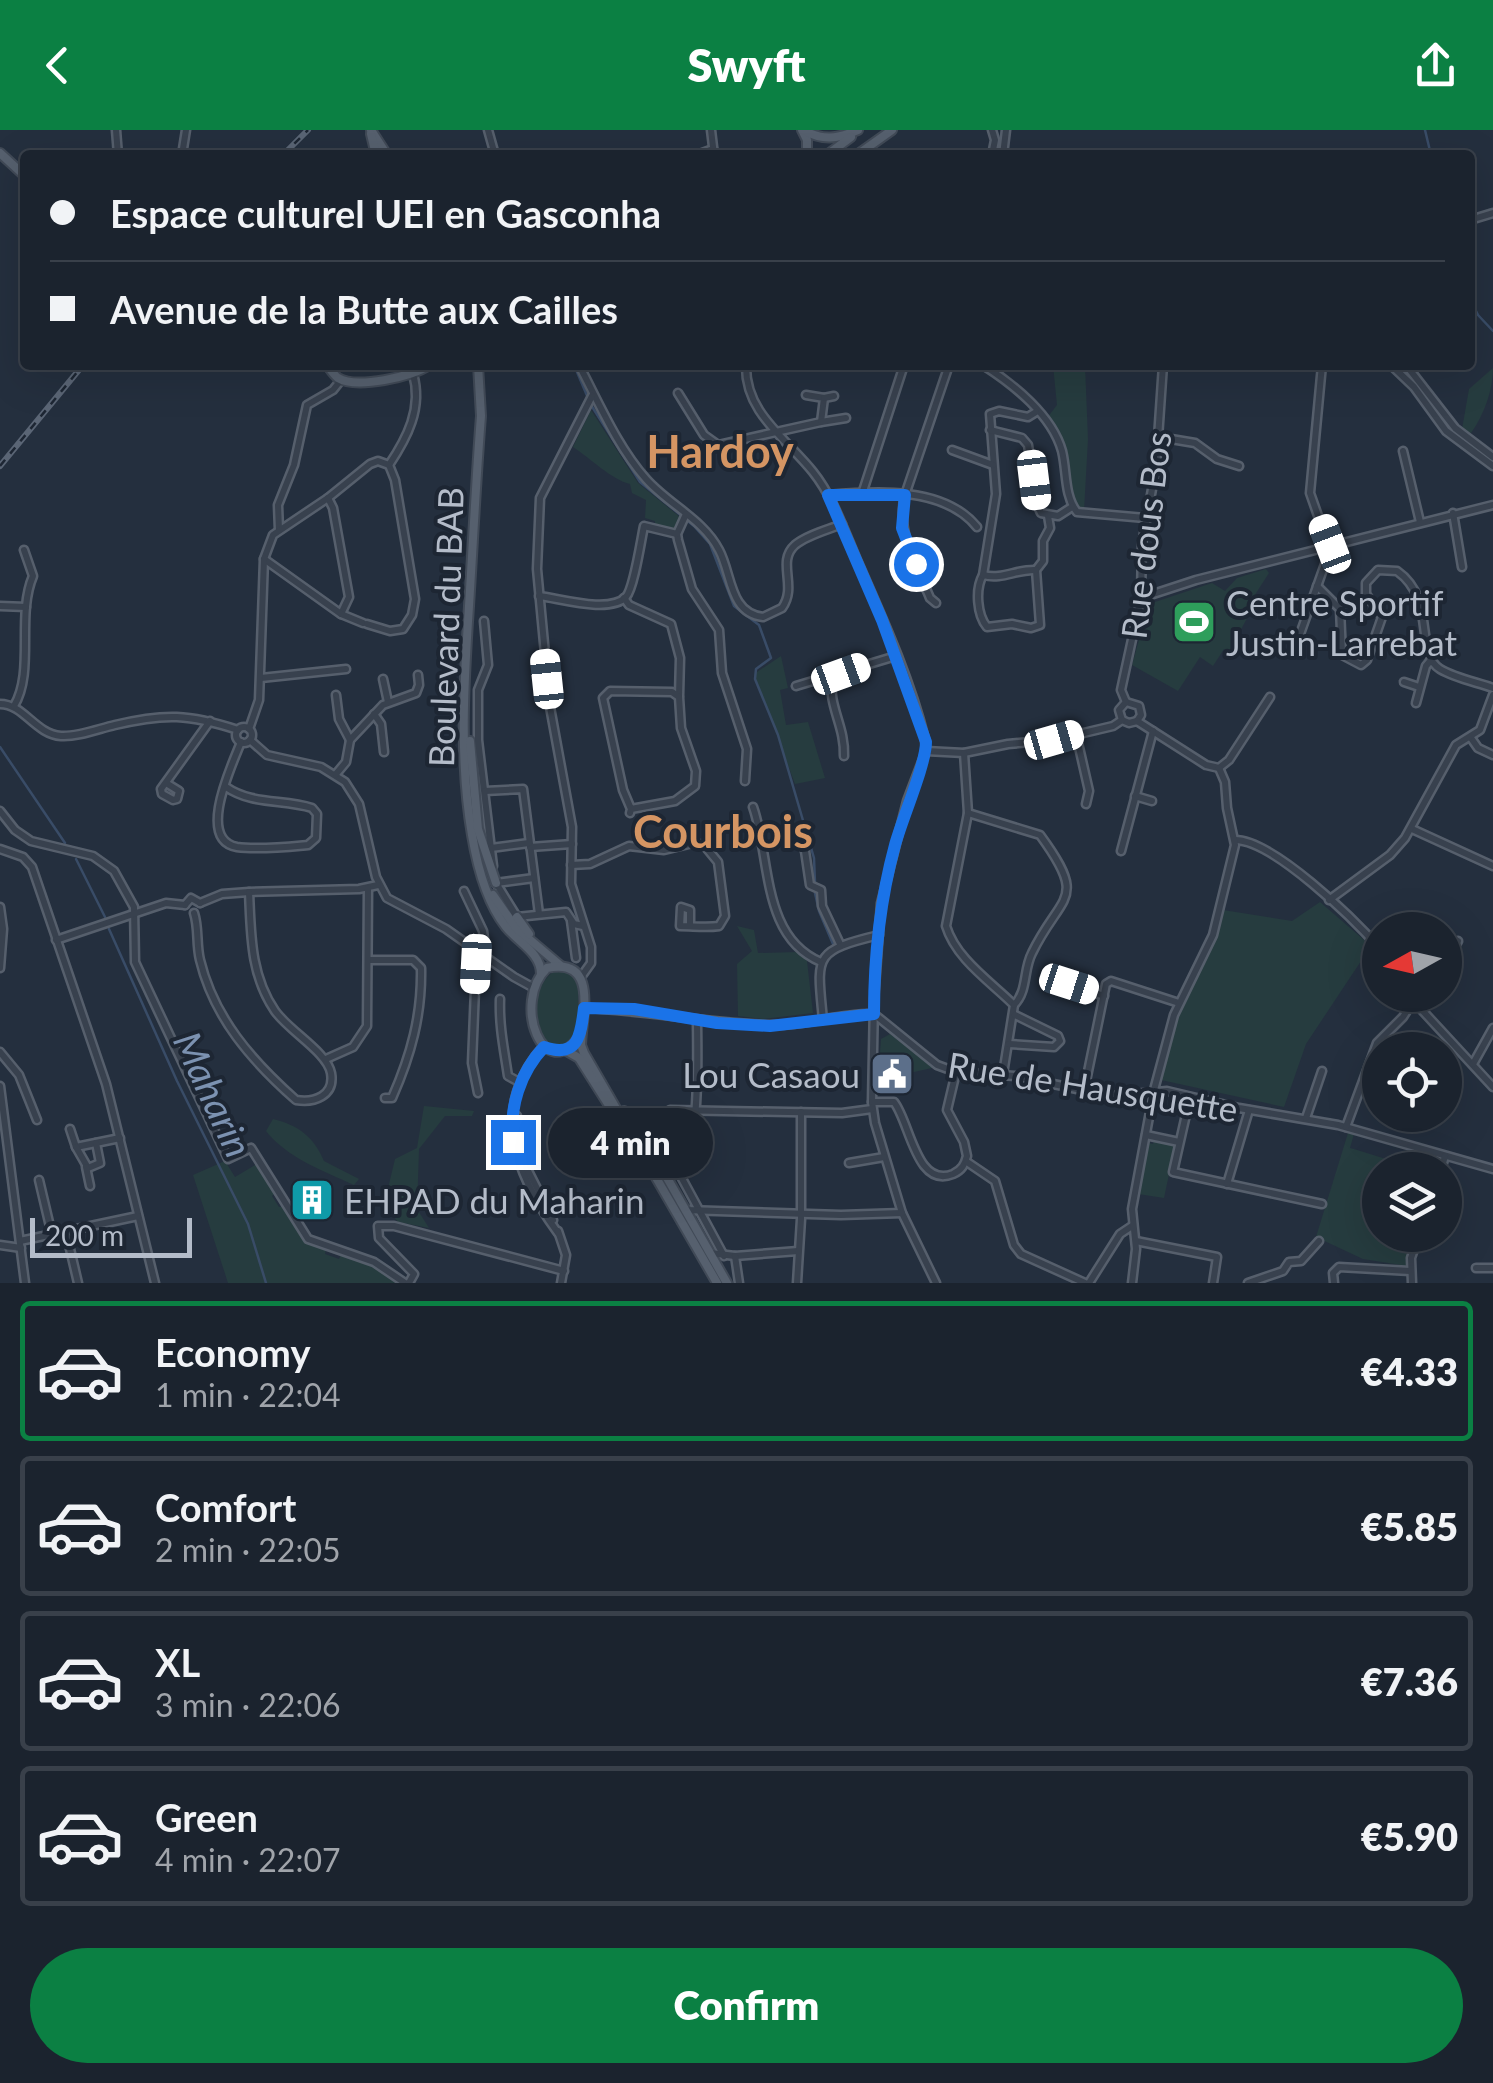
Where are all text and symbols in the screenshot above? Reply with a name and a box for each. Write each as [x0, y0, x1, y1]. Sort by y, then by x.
icon: back [30, 38, 85, 93]
text: Swyft [687, 38, 806, 92]
icon: share [1408, 38, 1463, 93]
text: Espace culturel UEI en Gasconha [110, 190, 661, 236]
text: Avenue de la Butte aux Cailles [110, 286, 618, 332]
district label: Hardoy [646, 424, 794, 478]
street label: Rue dous Bos [1111, 429, 1179, 641]
car [1015, 448, 1053, 512]
street label: Boulevard du BAB [419, 486, 471, 768]
car [1305, 511, 1355, 577]
route start [894, 542, 939, 587]
place label: Centre Sportif Justin-Larrebat [1226, 581, 1457, 663]
sports icon: Centre Sportif Justin-Larrebat [1171, 599, 1217, 645]
car [529, 648, 565, 710]
car [808, 650, 874, 698]
car [1021, 717, 1087, 763]
district label: Courbois [633, 804, 813, 858]
north arrow [1362, 912, 1462, 1012]
map controls [1362, 912, 1462, 1252]
car [459, 933, 493, 995]
car [1036, 960, 1102, 1008]
water label: Maharin [165, 1024, 263, 1164]
button: locate [1362, 1032, 1462, 1132]
street label: Rue de Hausquette [945, 1042, 1241, 1130]
public building icon: Lou Casaou [869, 1051, 915, 1097]
place label: Lou Casaou [682, 1053, 860, 1095]
callout: 4 min [548, 1107, 713, 1177]
route end [491, 1120, 536, 1165]
text: 4 min [591, 1123, 670, 1162]
button: layers [1362, 1152, 1462, 1252]
building icon: EHPAD du Maharin [289, 1177, 335, 1223]
place label: EHPAD du Maharin [344, 1179, 645, 1221]
scale bar [30, 1213, 192, 1258]
text: 200 m [45, 1218, 124, 1252]
icon: car [35, 1326, 125, 1416]
text: Economy [155, 1329, 310, 1375]
text: €4.33 [1361, 1348, 1458, 1394]
text: 1 min · 22:04 [155, 1375, 341, 1414]
icon: car [35, 1481, 125, 1571]
text: Comfort [155, 1484, 296, 1530]
text: €5.85 [1361, 1503, 1458, 1549]
text: 2 min · 22:05 [155, 1530, 341, 1569]
icon: car [35, 1636, 125, 1726]
text: XL [155, 1639, 200, 1685]
text: €7.36 [1361, 1658, 1458, 1704]
text: 3 min · 22:06 [155, 1685, 341, 1724]
icon: car [35, 1791, 125, 1881]
text: Green [155, 1794, 258, 1840]
text: €5.90 [1361, 1813, 1458, 1859]
text: 4 min · 22:07 [155, 1840, 341, 1879]
button: Confirm [30, 1948, 1463, 2063]

